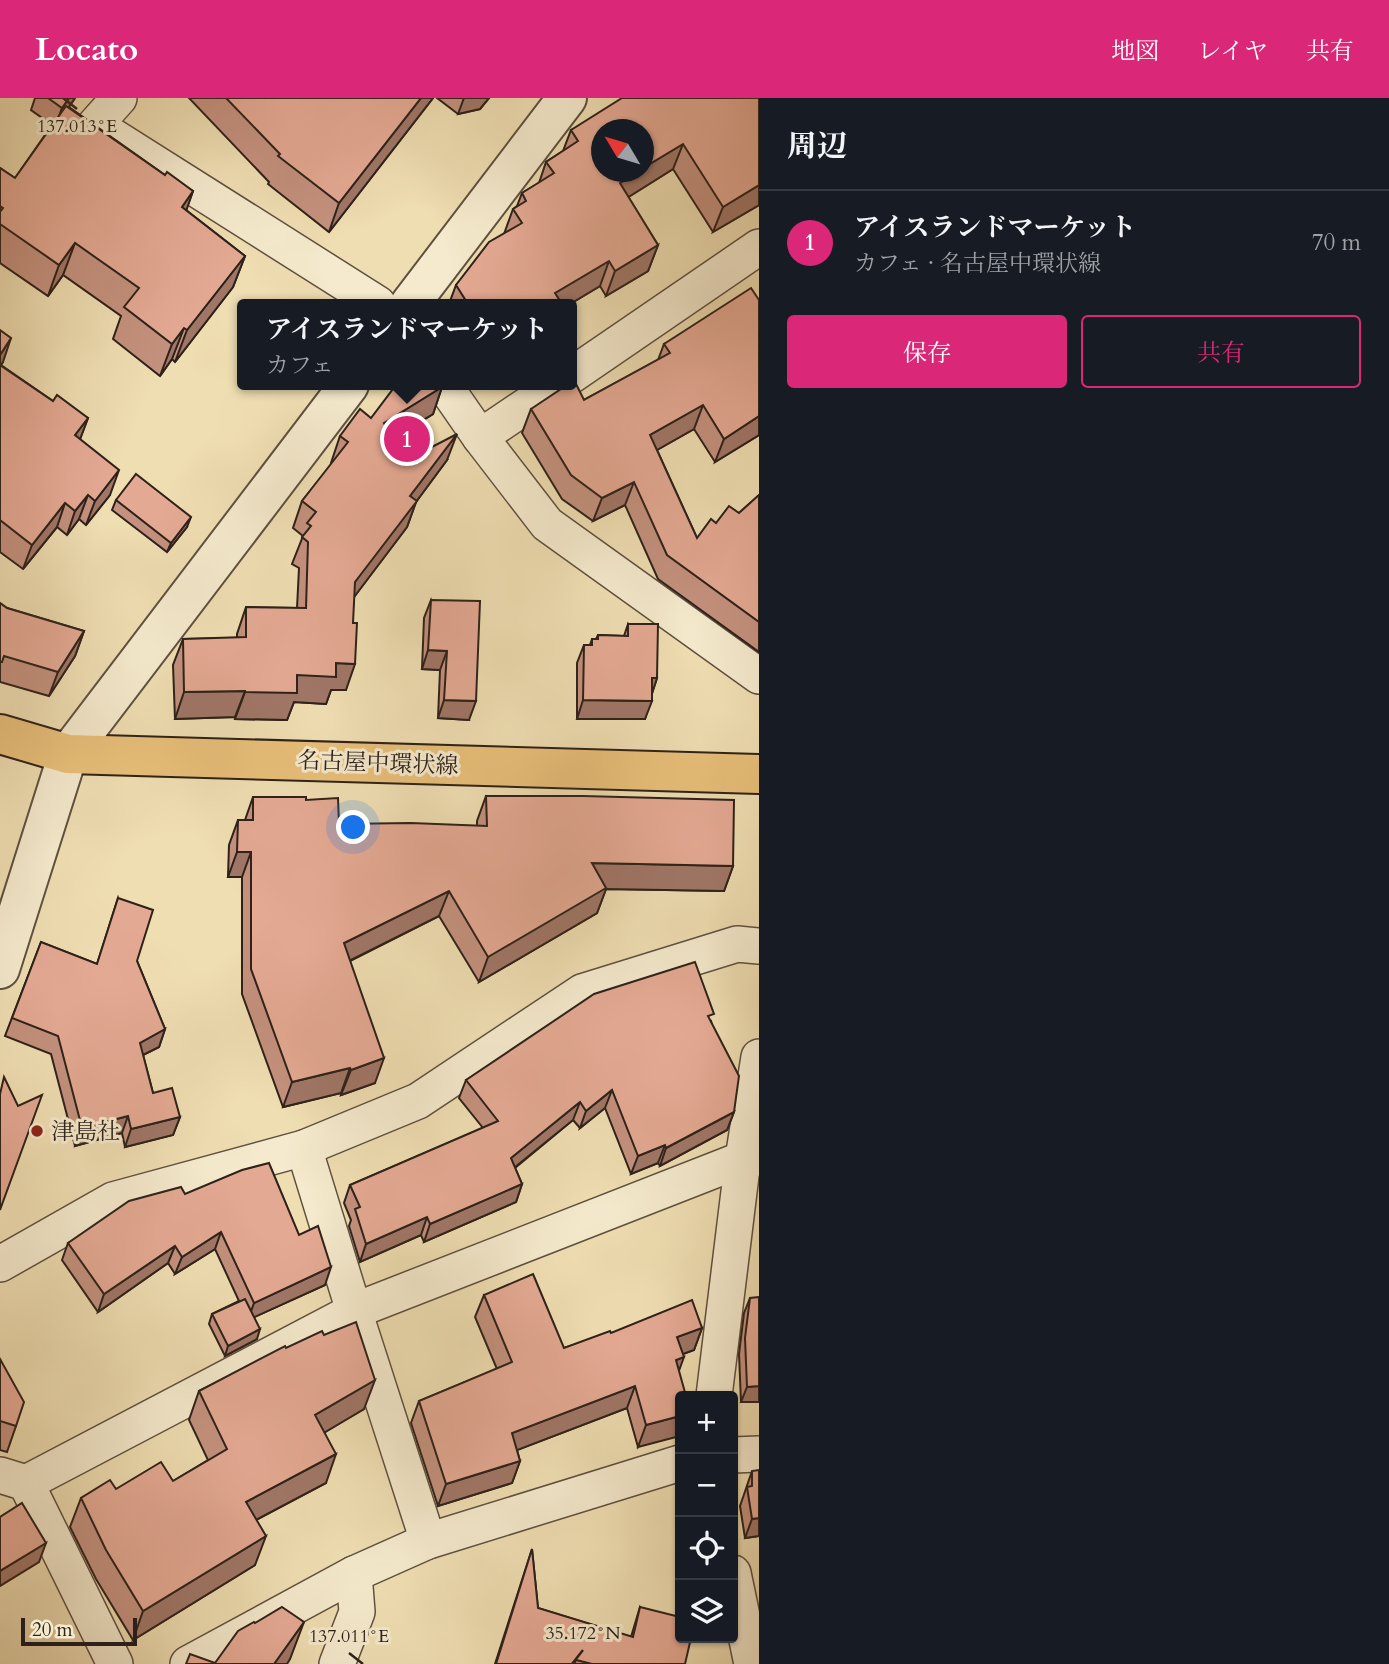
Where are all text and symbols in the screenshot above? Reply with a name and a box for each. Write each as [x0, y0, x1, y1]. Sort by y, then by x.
text: Locato [35, 27, 138, 72]
text: 地図 [1111, 35, 1159, 68]
text: レイヤ [1197, 35, 1268, 68]
text: 共有 [1306, 35, 1354, 68]
text: 137.013°E [37, 114, 117, 139]
north arrow [591, 119, 654, 182]
text: 周辺 [787, 126, 847, 167]
text: アイスランドマーケット [854, 210, 1136, 245]
text: 1 [804, 227, 816, 258]
text: 70 m [1312, 227, 1361, 258]
text: カフェ · 名古屋中環状線 [854, 248, 1101, 279]
popup [237, 299, 577, 390]
text: アイスランドマーケット [266, 312, 548, 347]
button: 保存 [787, 315, 1067, 388]
button: 共有 [1081, 315, 1361, 388]
text: カフェ [266, 350, 334, 381]
pin: 1 [384, 413, 430, 465]
street label: 名古屋中環状線 [297, 745, 459, 781]
your location [336, 810, 370, 844]
place label: 津島社 [51, 1116, 120, 1147]
marker: 津島社 [29, 1123, 45, 1139]
map controls [675, 1391, 738, 1643]
button: + [675, 1391, 738, 1454]
button: − [675, 1454, 738, 1517]
button: locate [675, 1517, 738, 1580]
button: layers [675, 1580, 738, 1643]
scale bar [21, 1615, 136, 1647]
text: 20 m [32, 1617, 73, 1643]
text: 35.172°N [545, 1621, 621, 1646]
text: 137.011°E [309, 1624, 389, 1649]

